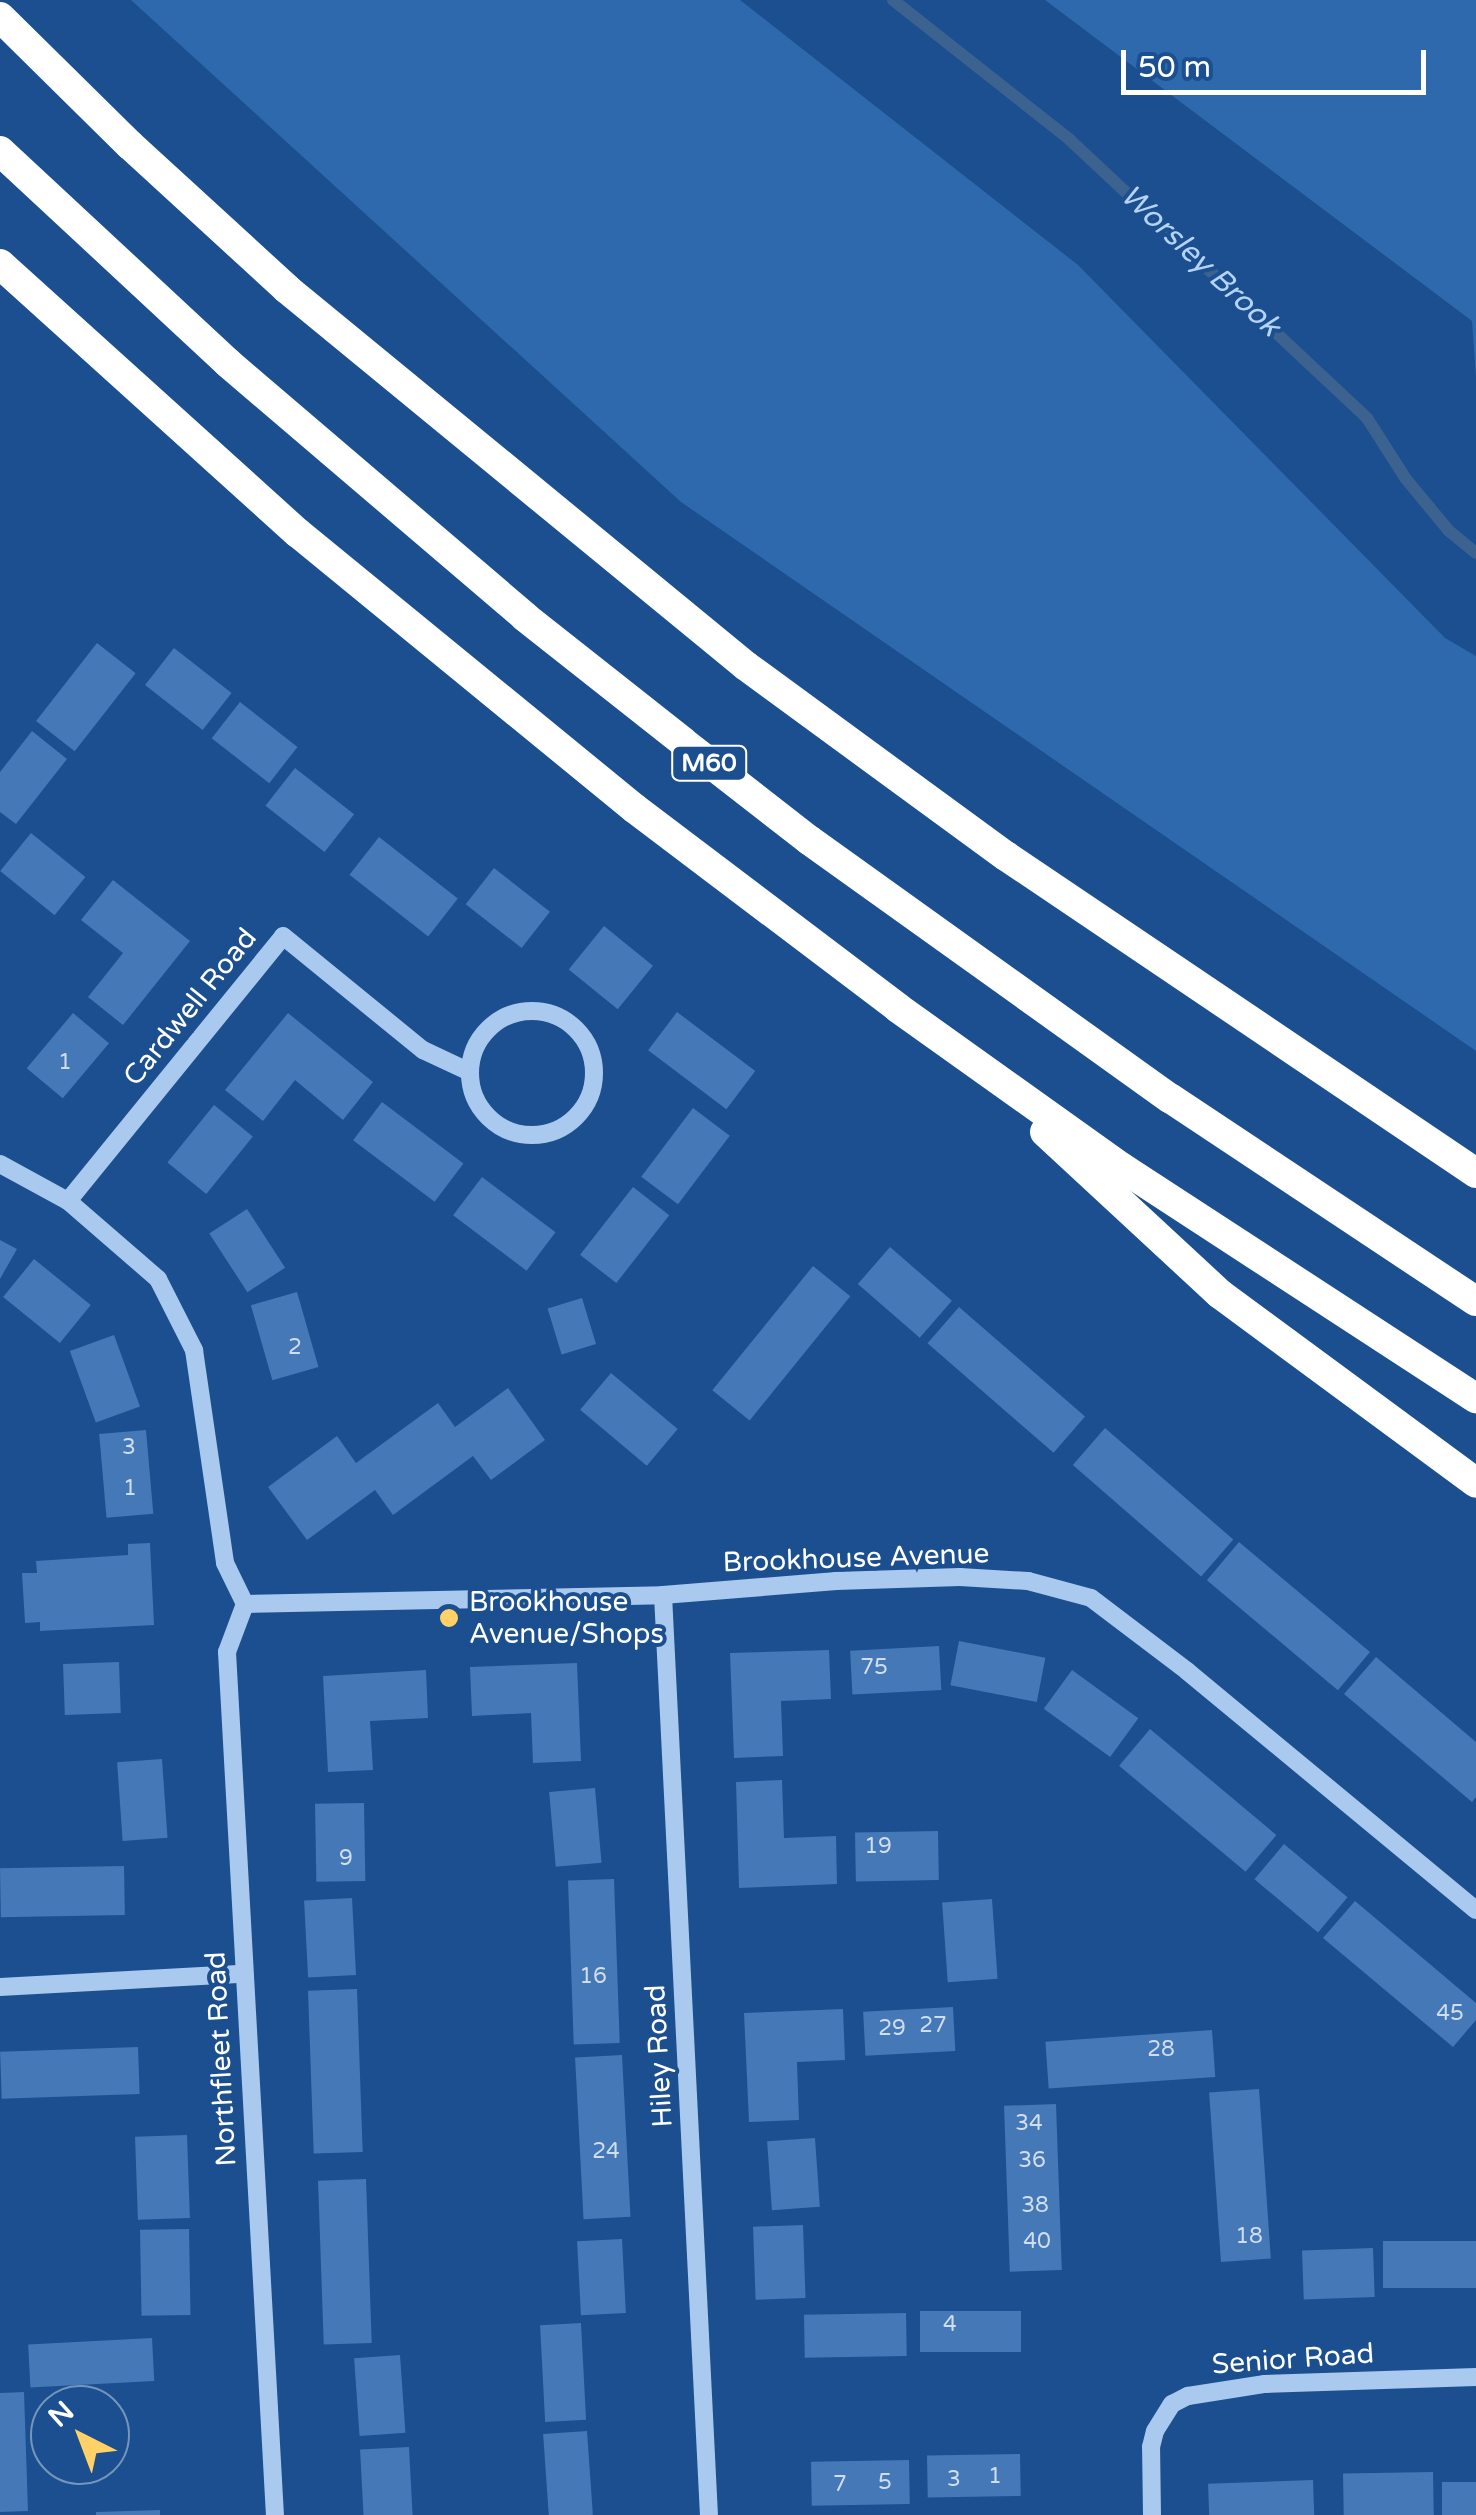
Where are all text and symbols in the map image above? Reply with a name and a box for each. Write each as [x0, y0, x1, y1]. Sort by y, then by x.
scale bar [1126, 30, 1431, 92]
text: 50 m [1138, 49, 1211, 86]
water label: Worsley Brook [1112, 178, 1288, 344]
road number: M60 [669, 743, 749, 783]
street label: Cardwell Road [116, 922, 264, 1092]
house number: 1 [58, 1050, 72, 1076]
house number: 2 [288, 1335, 302, 1361]
house number: 3 [122, 1435, 136, 1461]
house number: 1 [123, 1476, 137, 1502]
street label: Brookhouse Avenue [722, 1537, 990, 1579]
place label: Brookhouse Avenue/Shops [469, 1585, 664, 1651]
marker: Brookhouse Avenue/Shops [438, 1607, 460, 1629]
house number: 75 [860, 1655, 888, 1681]
house number: 19 [864, 1834, 892, 1860]
house number: 9 [339, 1846, 353, 1872]
street label: Northfleet Road [199, 1951, 243, 2167]
house number: 16 [579, 1964, 607, 1990]
street label: Hiley Road [638, 1984, 680, 2128]
house number: 45 [1436, 2001, 1464, 2027]
house number: 27 [919, 2013, 947, 2039]
house number: 29 [878, 2016, 906, 2042]
house number: 28 [1147, 2037, 1175, 2063]
house number: 34 [1015, 2111, 1043, 2137]
house number: 24 [592, 2139, 620, 2165]
house number: 36 [1018, 2148, 1046, 2174]
house number: 38 [1021, 2193, 1049, 2219]
house number: 18 [1235, 2224, 1263, 2250]
house number: 40 [1023, 2229, 1051, 2255]
house number: 4 [943, 2312, 957, 2338]
street label: Senior Road [1211, 2337, 1375, 2381]
north arrow [30, 2385, 130, 2485]
text: N [42, 2394, 81, 2434]
house number: 1 [988, 2464, 1002, 2490]
house number: 3 [947, 2467, 961, 2493]
house number: 5 [878, 2470, 892, 2496]
house number: 7 [833, 2472, 847, 2498]

